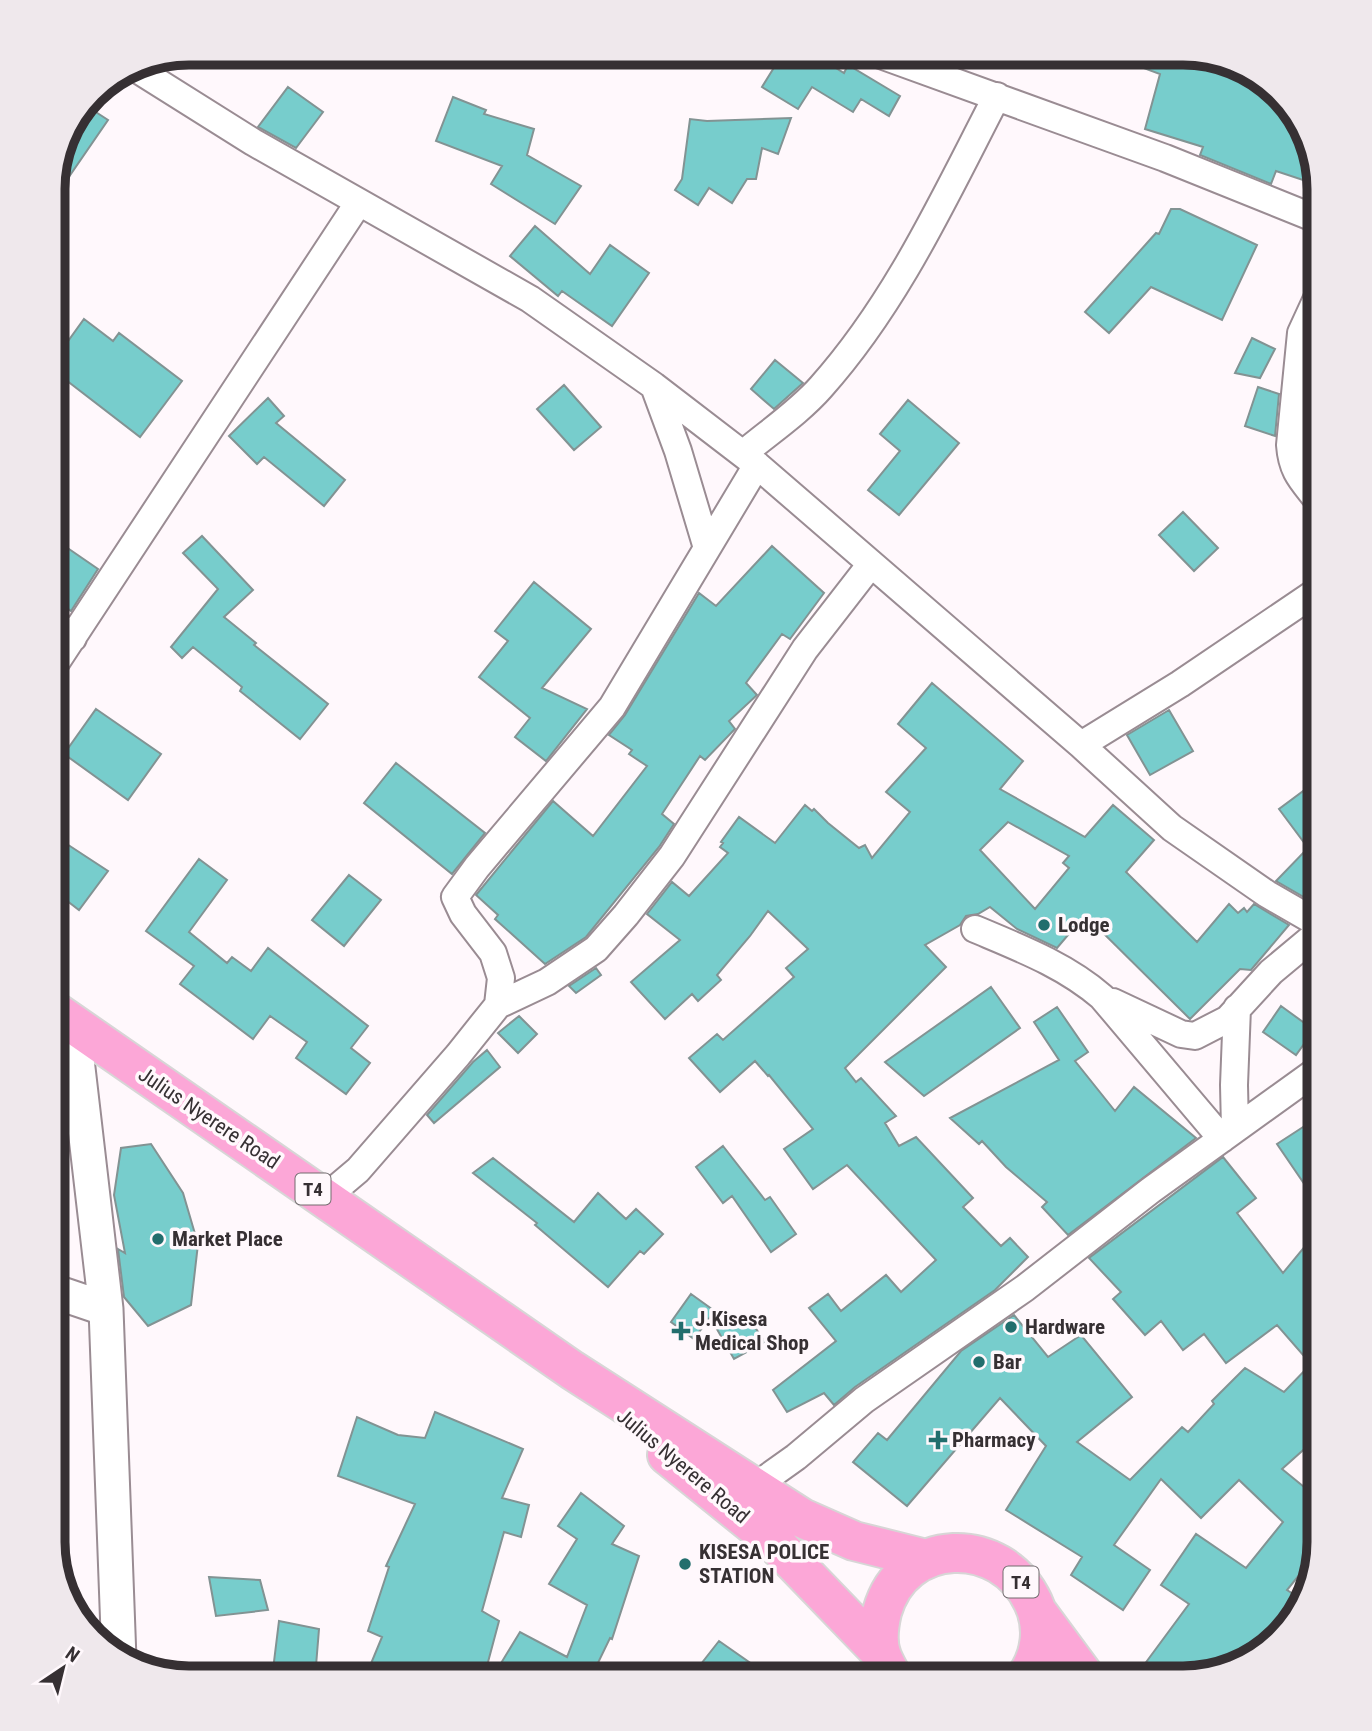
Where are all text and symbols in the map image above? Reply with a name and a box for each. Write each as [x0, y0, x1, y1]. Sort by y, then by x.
place label: Lodge [1058, 913, 1110, 937]
marker: Lodge [1036, 917, 1052, 933]
street label: Julius Nyerere Road [134, 1062, 284, 1174]
road number: T4 [296, 1174, 330, 1204]
place label: Market Place [172, 1227, 283, 1251]
marker: Market Place [150, 1231, 166, 1247]
place label: J.Kisesa Medical Shop [695, 1307, 809, 1355]
place label: Hardware [1025, 1315, 1105, 1339]
marker: Hardware [1003, 1319, 1019, 1335]
marker: J.Kisesa Medical Shop [673, 1323, 689, 1339]
place label: Bar [993, 1350, 1022, 1374]
marker: Bar [971, 1354, 987, 1370]
street label: Julius Nyerere Road [612, 1404, 754, 1528]
place label: Pharmacy [952, 1428, 1036, 1452]
marker: Pharmacy [930, 1432, 946, 1448]
place label: KISESA POLICE STATION [699, 1540, 829, 1588]
marker: KISESA POLICE STATION [677, 1556, 693, 1572]
road number: T4 [1004, 1566, 1038, 1598]
north arrow [28, 1633, 98, 1703]
text: N [61, 1642, 84, 1667]

